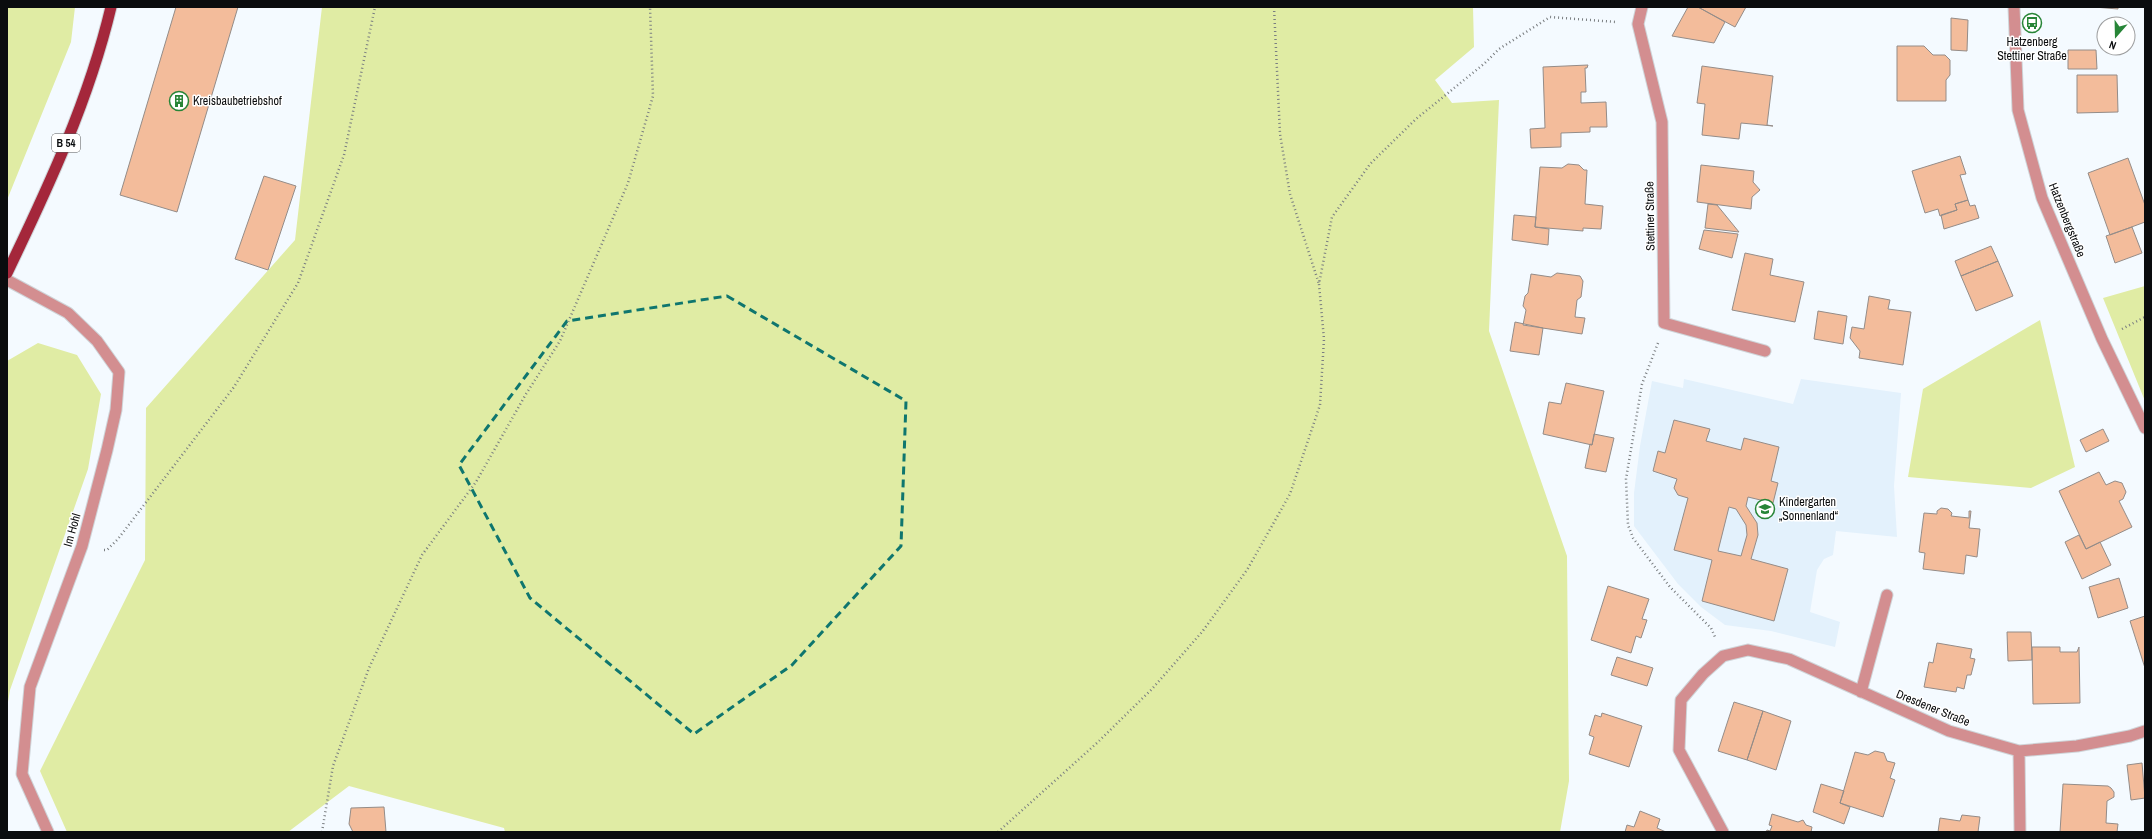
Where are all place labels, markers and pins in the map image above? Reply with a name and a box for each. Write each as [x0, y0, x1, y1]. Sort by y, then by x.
bus stop icon: Hatzenberg Stettiner Straße [2021, 12, 2043, 34]
place label: Hatzenberg Stettiner Straße [1997, 34, 2067, 64]
building icon: Kreisbaubetriebshof [168, 90, 190, 112]
place label: Kreisbaubetriebshof [193, 93, 282, 109]
place label: Kindergarten „Sonnenland“ [1779, 494, 1838, 524]
school or university icon: Kindergarten „Sonnenland“ [1754, 498, 1776, 520]

